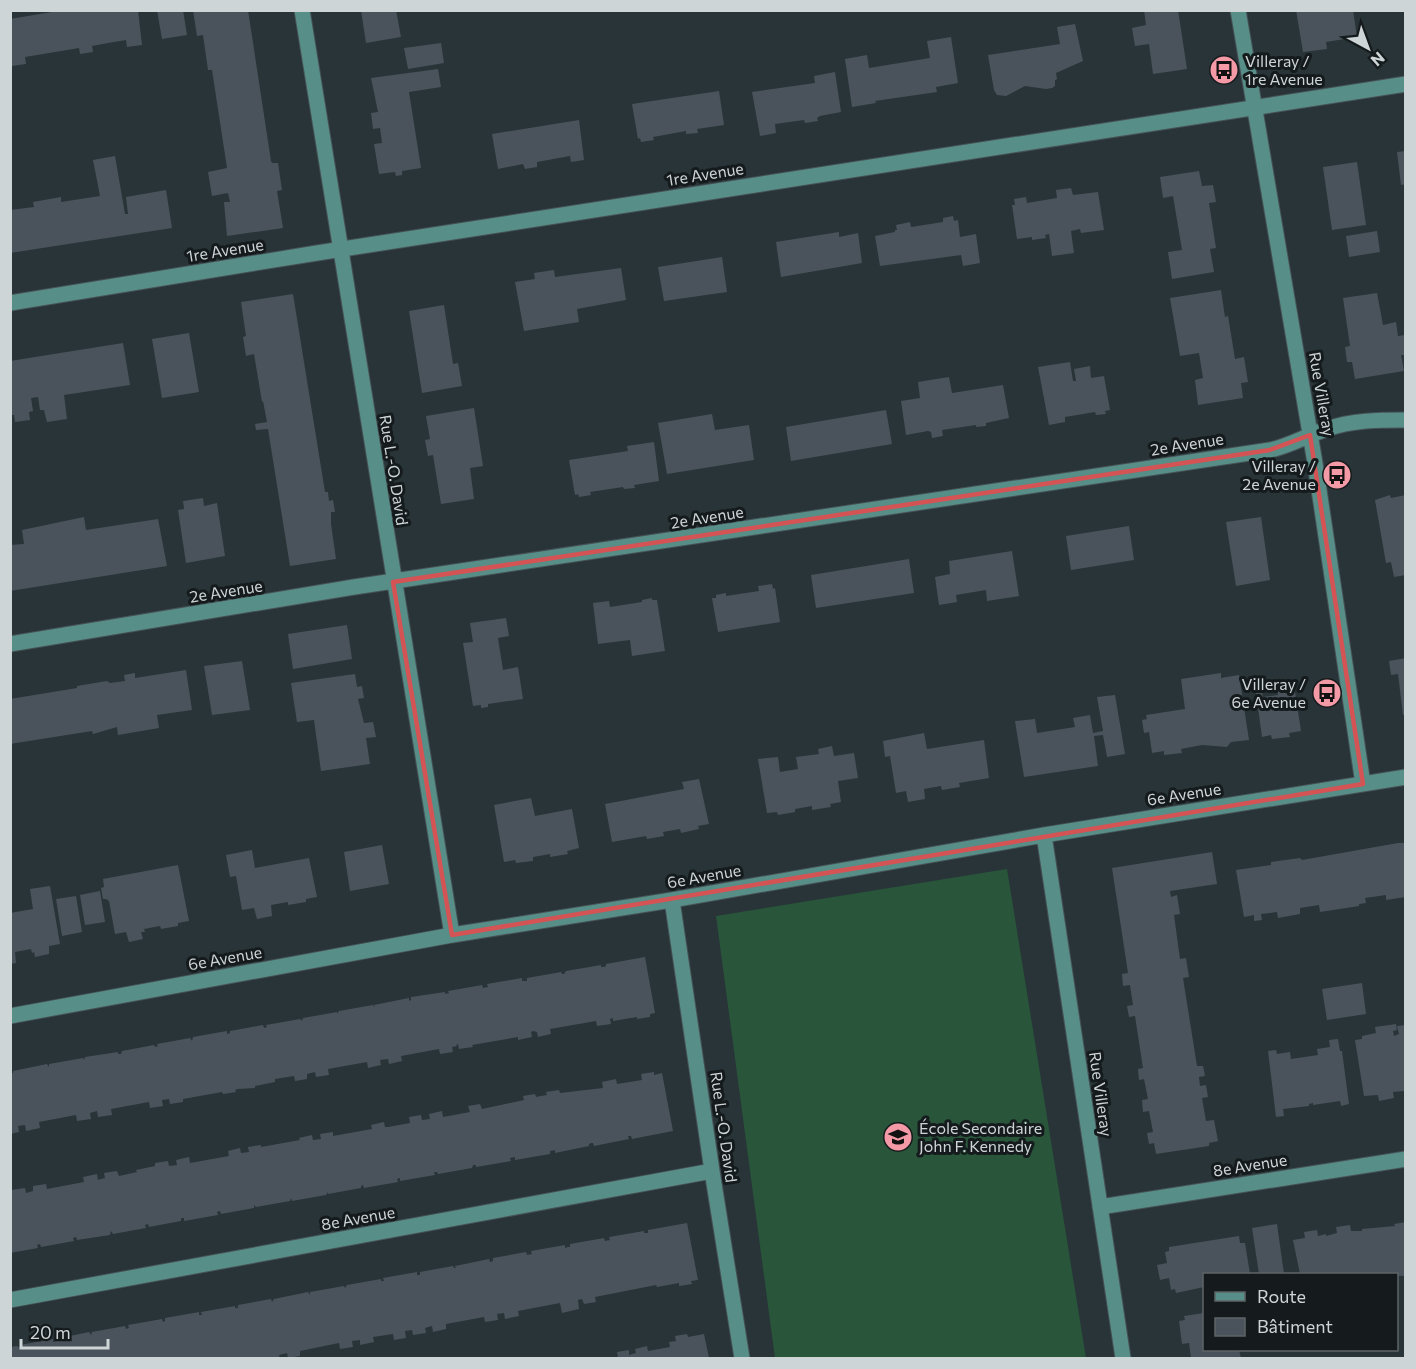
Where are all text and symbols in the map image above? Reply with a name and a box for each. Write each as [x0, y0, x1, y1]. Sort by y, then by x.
north arrow [1338, 18, 1398, 78]
text: N [1367, 49, 1389, 71]
place label: Villeray / 1re Avenue [1245, 51, 1323, 88]
bus stop icon: Villeray / 1re Avenue [1208, 54, 1240, 86]
street label: 1re Avenue [665, 158, 745, 189]
street label: 1re Avenue [185, 234, 265, 265]
street label: Rue Villeray [1306, 350, 1339, 438]
street label: Rue L.-O. David [376, 413, 413, 527]
street label: 2e Avenue [1149, 428, 1225, 459]
place label: Villeray / 2e Avenue [1242, 456, 1316, 493]
bus stop icon: Villeray / 2e Avenue [1321, 459, 1353, 491]
street label: 2e Avenue [669, 501, 745, 532]
street label: 2e Avenue [188, 575, 264, 606]
place label: Villeray / 6e Avenue [1231, 674, 1306, 711]
bus stop icon: Villeray / 6e Avenue [1311, 677, 1343, 709]
street label: 6e Avenue [1146, 778, 1222, 809]
street label: 6e Avenue [666, 860, 742, 891]
street label: 6e Avenue [187, 942, 263, 973]
street label: Rue Villeray [1086, 1050, 1117, 1138]
street label: Rue L.-O. David [707, 1070, 742, 1184]
place label: École Secondaire John F. Kennedy [919, 1118, 1042, 1155]
school or university icon: École Secondaire John F. Kennedy [882, 1121, 914, 1153]
street label: 8e Avenue [1212, 1149, 1288, 1180]
street label: 8e Avenue [320, 1202, 396, 1233]
legend [1203, 1273, 1398, 1351]
text: Route [1257, 1285, 1306, 1307]
scale bar [21, 1312, 108, 1350]
text: Bâtiment [1257, 1315, 1333, 1337]
text: 20 m [30, 1321, 71, 1343]

